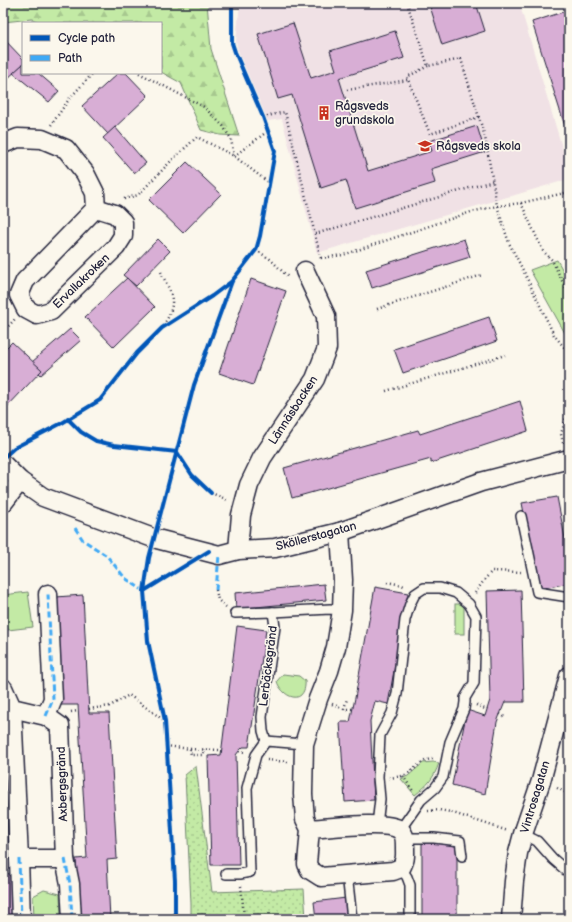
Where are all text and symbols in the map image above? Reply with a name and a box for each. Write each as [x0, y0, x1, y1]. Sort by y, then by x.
legend [22, 22, 162, 74]
text: Cycle path [58, 31, 115, 46]
text: Path [58, 51, 83, 66]
place label: Rågsveds grundskola [335, 99, 395, 128]
building icon: Rågsveds grundskola [316, 105, 332, 121]
school or university icon: Rågsveds skola [417, 138, 433, 154]
place label: Rågsveds skola [436, 139, 521, 154]
street label: Ervallakroken [50, 250, 113, 312]
street label: Lännäsbacken [266, 373, 321, 448]
street label: Sköllerstagatan [274, 518, 358, 554]
street label: Lerbäcksgränd [256, 625, 281, 707]
street label: Axbergsgränd [54, 746, 71, 822]
street label: Vintrosagatan [517, 759, 554, 835]

